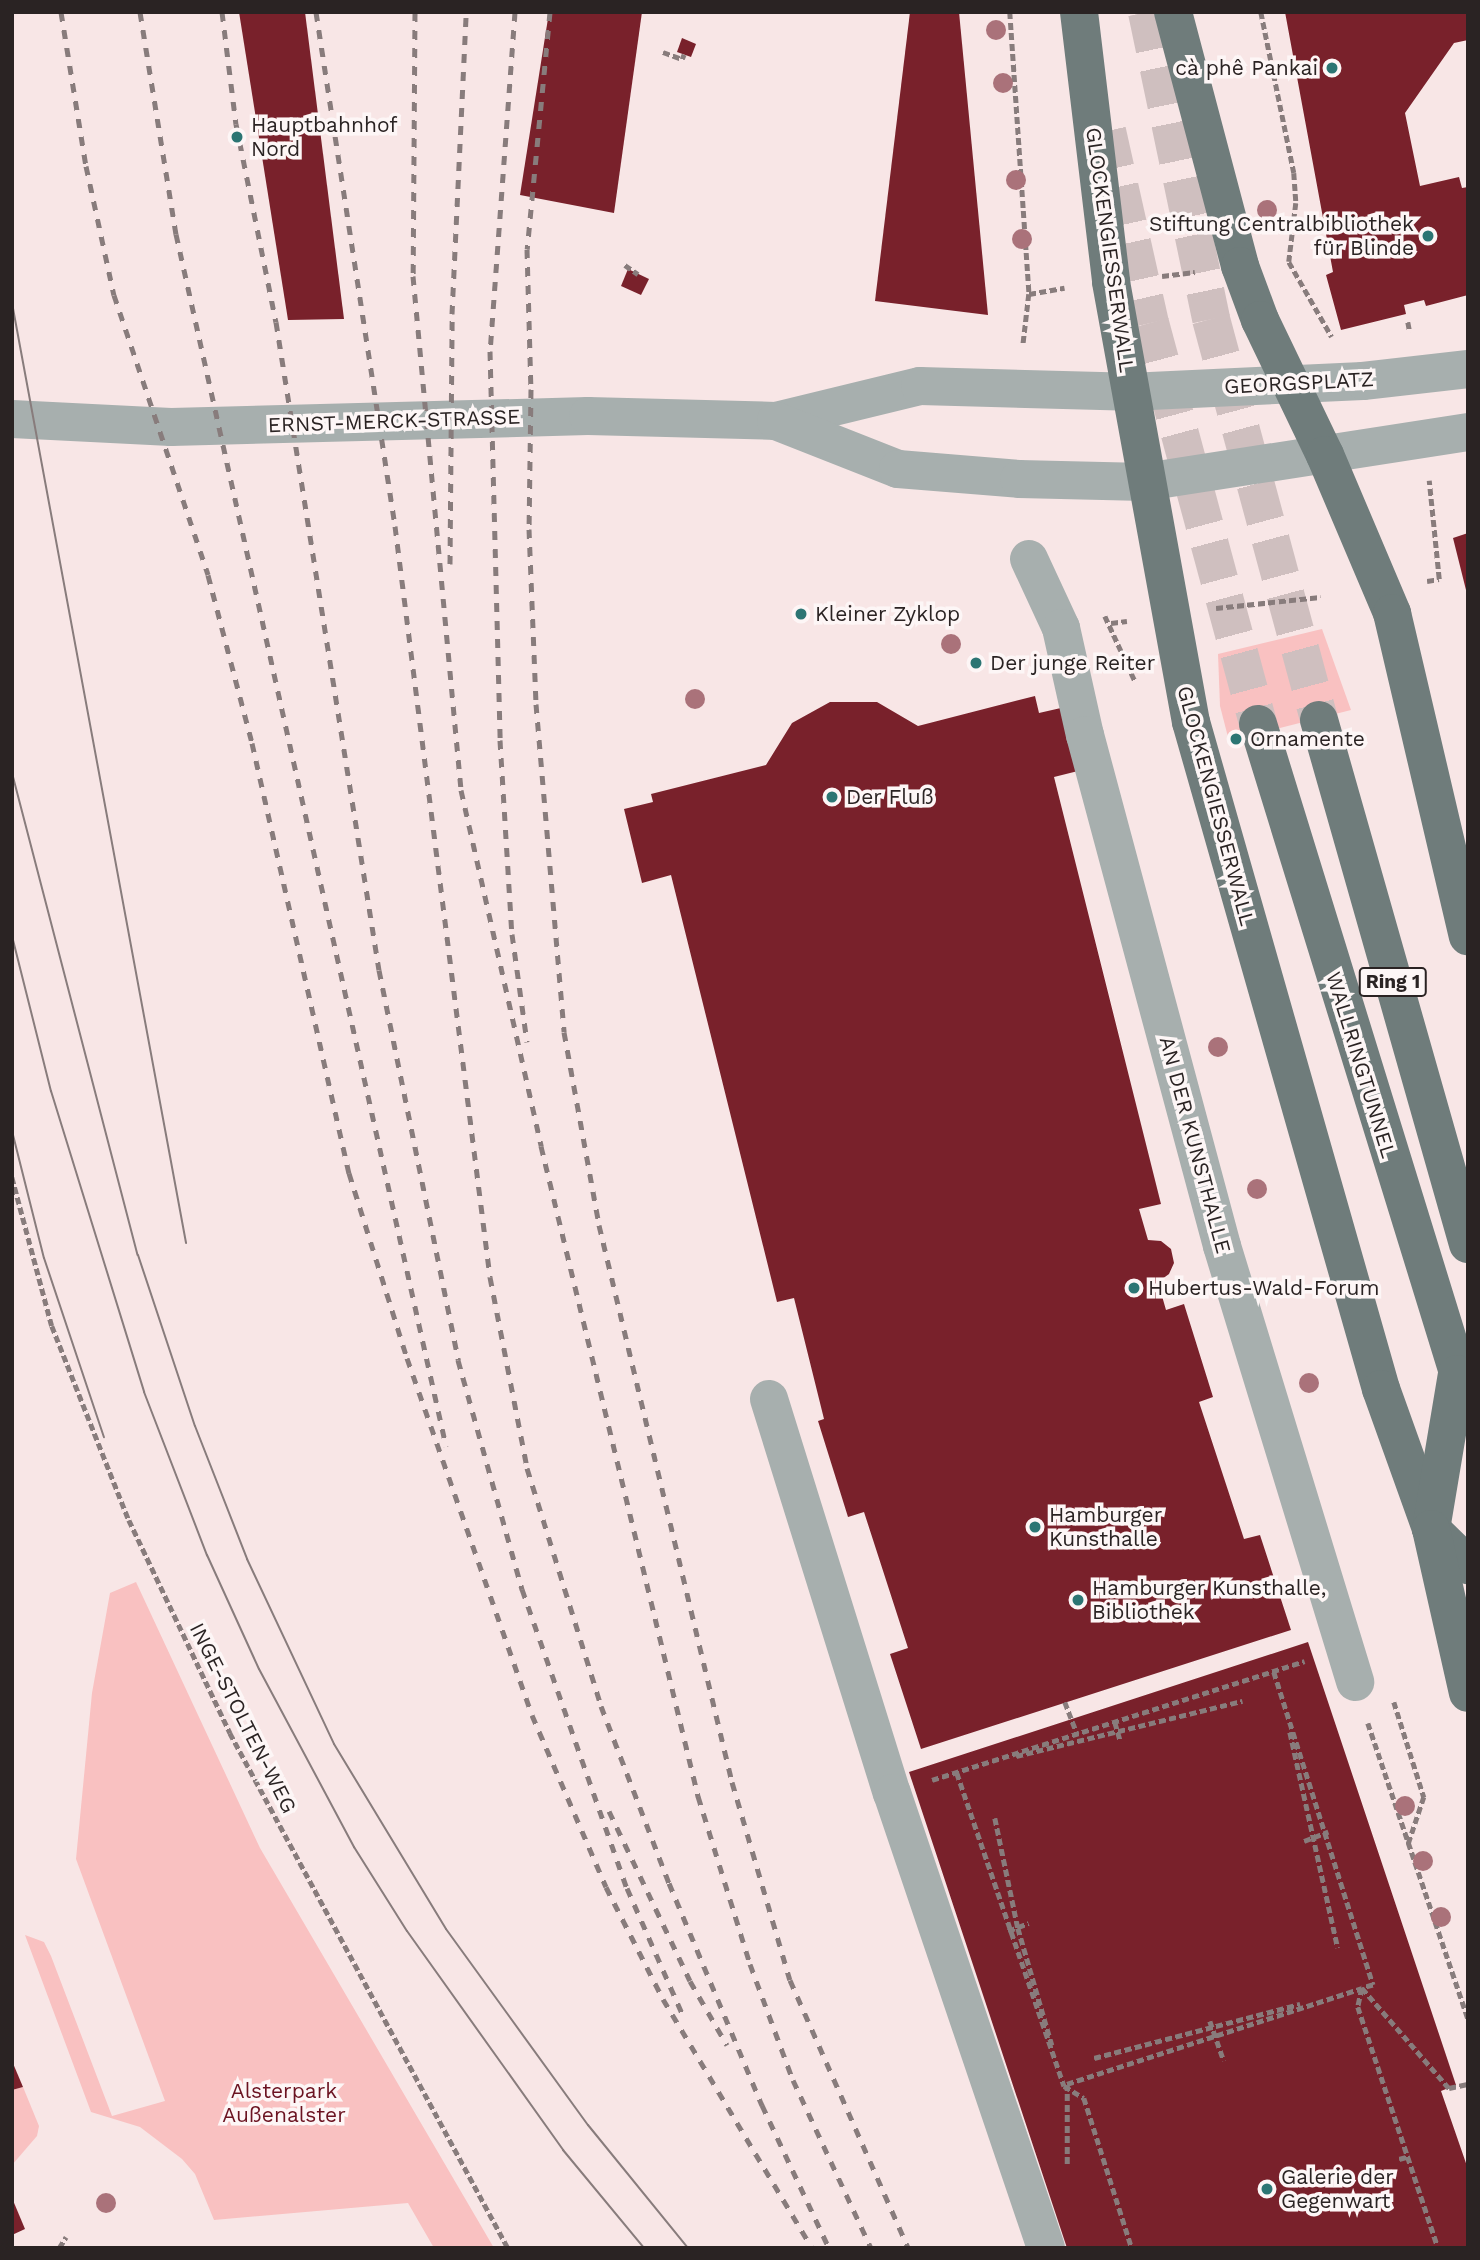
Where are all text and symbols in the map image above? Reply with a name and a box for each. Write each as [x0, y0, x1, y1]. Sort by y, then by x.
place label: cà phê Pankai [1175, 55, 1318, 81]
marker: cà phê Pankai [1324, 60, 1340, 76]
place label: Hauptbahnhof Nord [251, 112, 398, 162]
street label: GLOCKENGIESSERWALL [1080, 126, 1140, 374]
marker: Hauptbahnhof Nord [229, 129, 245, 145]
place label: Stiftung Centralbibliothek für Blinde [1149, 211, 1414, 261]
marker: Stiftung Centralbibliothek für Blinde [1420, 228, 1436, 244]
street label: GEORGSPLATZ [1224, 366, 1374, 400]
street label: ERNST-MERCK-STRASSE [267, 404, 521, 438]
place label: Kleiner Zyklop [815, 601, 961, 627]
marker: Kleiner Zyklop [793, 606, 809, 622]
place label: Der junge Reiter [990, 650, 1156, 676]
marker: Der junge Reiter [968, 655, 984, 671]
street label: GLOCKENGIESSERWALL [1172, 683, 1260, 929]
place label: Ornamente [1250, 726, 1365, 752]
marker: Ornamente [1228, 731, 1244, 747]
place label: Der Fluß [846, 784, 934, 810]
marker: Der Fluß [824, 789, 840, 805]
road number: Ring 1 [1358, 966, 1428, 998]
street label: WALLRINGTUNNEL [1321, 969, 1401, 1161]
street label: AN DER KUNSTHALLE [1154, 1034, 1236, 1256]
place label: Hubertus-Wald-Forum [1148, 1275, 1380, 1301]
marker: Hubertus-Wald-Forum [1126, 1280, 1142, 1296]
place label: Hamburger Kunsthalle [1049, 1502, 1162, 1552]
marker: Hamburger Kunsthalle [1027, 1519, 1043, 1535]
place label: Hamburger Kunsthalle, Bibliothek [1092, 1575, 1327, 1625]
marker: Hamburger Kunsthalle, Bibliothek [1070, 1592, 1086, 1608]
street label: INGE-STOLTEN-WEG [184, 1619, 302, 1817]
park label: Alsterpark Außenalster [222, 2078, 346, 2128]
place label: Galerie der Gegenwart [1281, 2164, 1394, 2214]
marker: Galerie der Gegenwart [1259, 2181, 1275, 2197]

